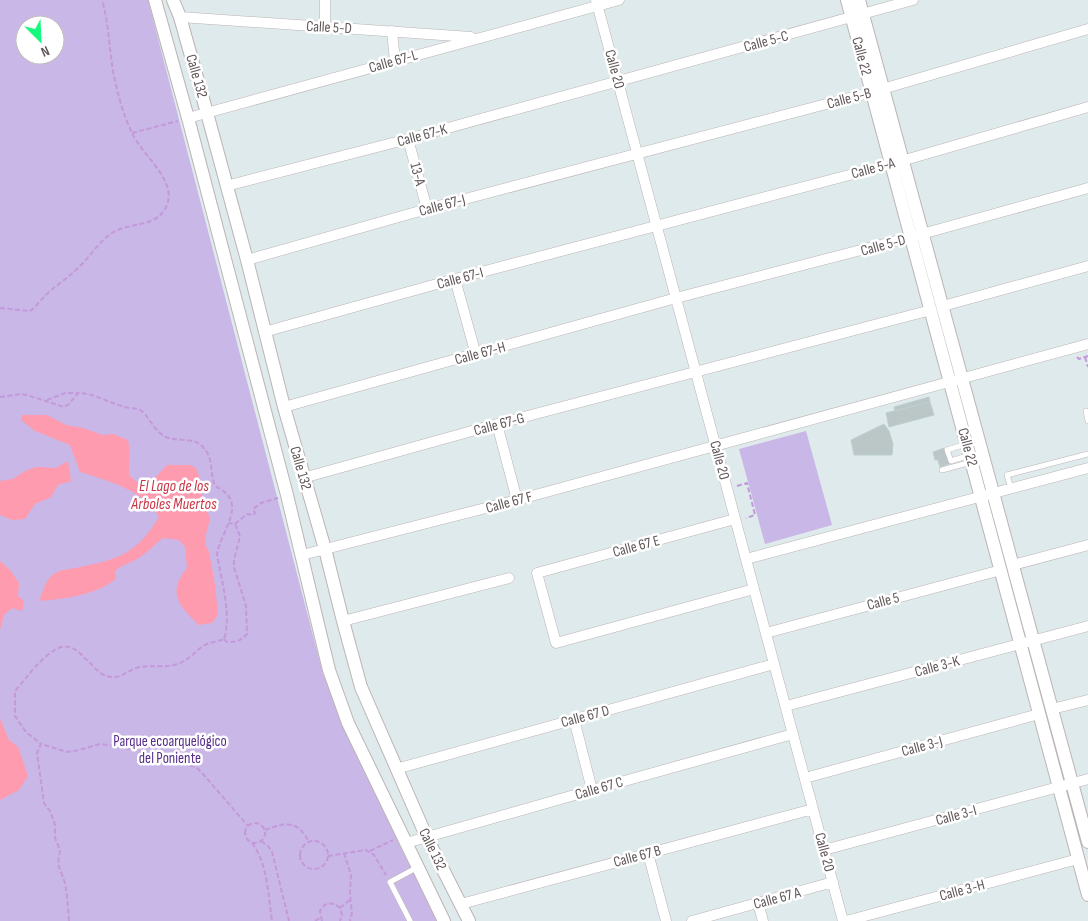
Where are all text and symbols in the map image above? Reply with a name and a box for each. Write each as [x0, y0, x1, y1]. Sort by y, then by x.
north arrow [15, 15, 65, 65]
street label: Calle 5-D [306, 17, 352, 38]
street label: Calle 5-C [742, 26, 791, 57]
street label: Calle 22 [847, 35, 876, 78]
text: N [38, 42, 52, 61]
street label: Calle 67-L [367, 45, 420, 77]
street label: Calle 20 [600, 48, 629, 91]
street label: Calle 132 [181, 52, 212, 100]
street label: Calle 5-B [825, 83, 874, 113]
street label: Calle 67-K [395, 120, 449, 151]
street label: Calle 5-A [849, 153, 898, 183]
street label: 13-A [405, 160, 430, 188]
street label: Calle 67-J [417, 190, 468, 221]
street label: Calle 5-D [859, 230, 908, 261]
street label: Calle 67-I [435, 263, 485, 294]
street label: Calle 67-H [453, 338, 508, 369]
street label: Calle 67-G [472, 409, 527, 440]
street label: Calle 22 [953, 426, 982, 469]
street label: Calle 20 [705, 439, 734, 482]
street label: Calle 132 [285, 444, 316, 492]
water label: El Lago de los Arboles Muertos [130, 477, 217, 514]
street label: Calle 67 F [484, 487, 535, 518]
street label: Calle 67 E [611, 531, 662, 562]
street label: Calle 5 [865, 588, 901, 615]
street label: Calle 3-K [913, 651, 962, 682]
street label: Calle 67 D [559, 701, 611, 732]
park label: Parque ecoarquelógico del Poniente [113, 732, 227, 768]
street label: Calle 3-J [899, 732, 945, 761]
street label: Calle 67 C [573, 773, 625, 804]
street label: Calle 3-I [934, 801, 979, 830]
street label: Calle 132 [414, 825, 451, 873]
street label: Calle 20 [810, 831, 839, 874]
street label: Calle 67 B [611, 841, 663, 872]
street label: Calle 3-H [937, 875, 987, 906]
street label: Calle 67 A [751, 883, 803, 914]

